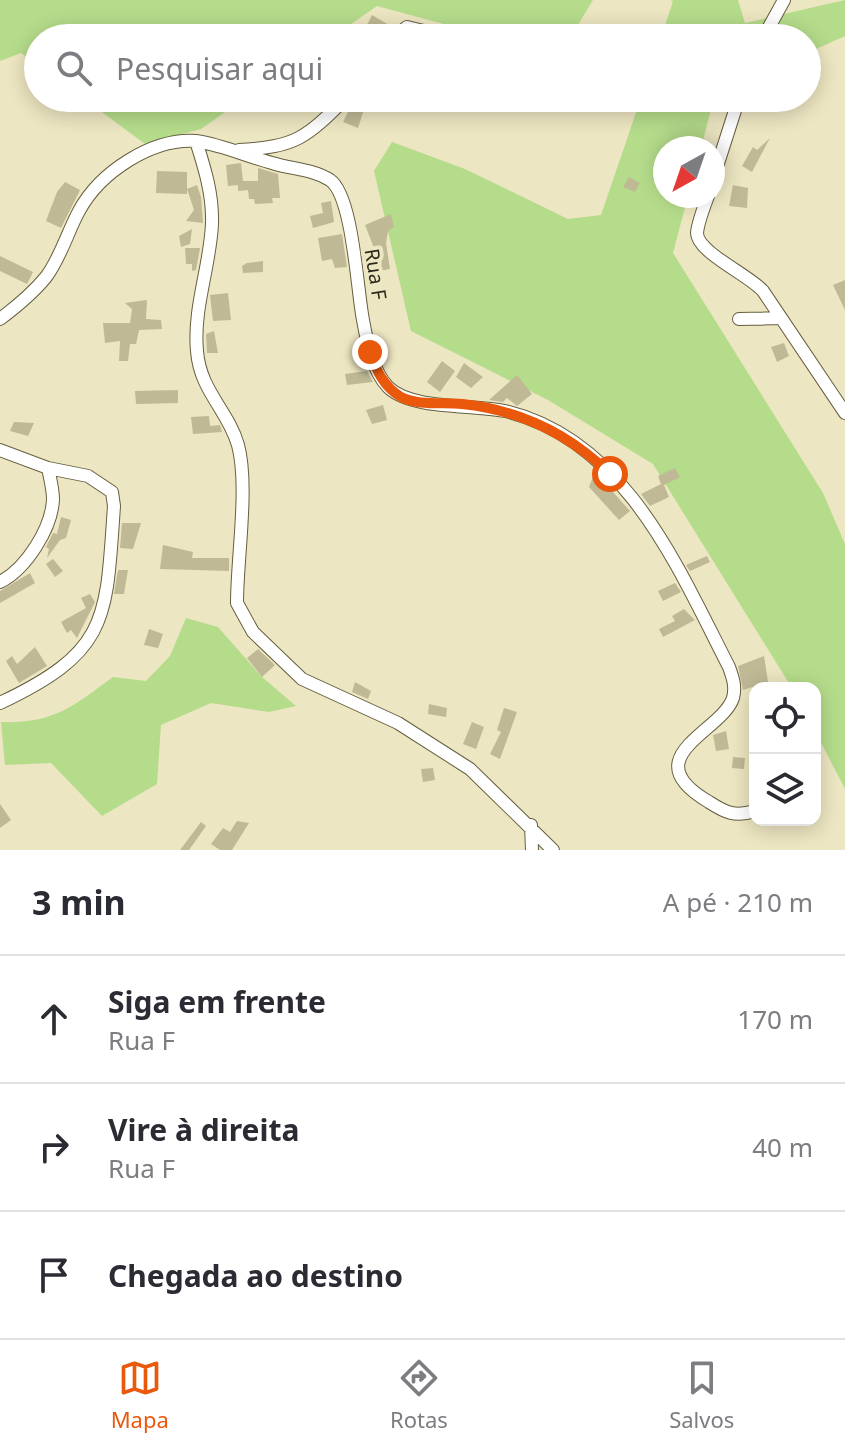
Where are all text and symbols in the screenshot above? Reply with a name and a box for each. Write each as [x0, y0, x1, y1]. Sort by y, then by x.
search box [24, 24, 821, 112]
icon: search [52, 46, 96, 90]
text: Pesquisar aqui [116, 48, 323, 89]
north arrow [653, 136, 725, 208]
street label: Rua F [359, 246, 393, 302]
route end [352, 334, 388, 370]
route start [592, 456, 628, 492]
map controls [749, 682, 821, 826]
button: locate [749, 682, 821, 754]
button: layers [749, 754, 821, 826]
text: 3 min [32, 879, 126, 925]
text: A pé · 210 m [663, 884, 813, 920]
text: Siga em frente [108, 981, 326, 1022]
icon: ahead [32, 997, 76, 1041]
text: 170 m [737, 1001, 813, 1037]
text: Rua F [108, 1022, 175, 1058]
text: Vire à direita [108, 1109, 299, 1150]
icon: right [32, 1125, 76, 1169]
text: 40 m [752, 1129, 813, 1165]
text: Rua F [108, 1150, 175, 1186]
icon: arrive [32, 1253, 76, 1297]
text: Chegada ao destino [108, 1255, 403, 1296]
tab: Mapa [111, 1356, 169, 1434]
tab: Rotas [390, 1356, 448, 1434]
tab: Salvos [669, 1356, 734, 1434]

